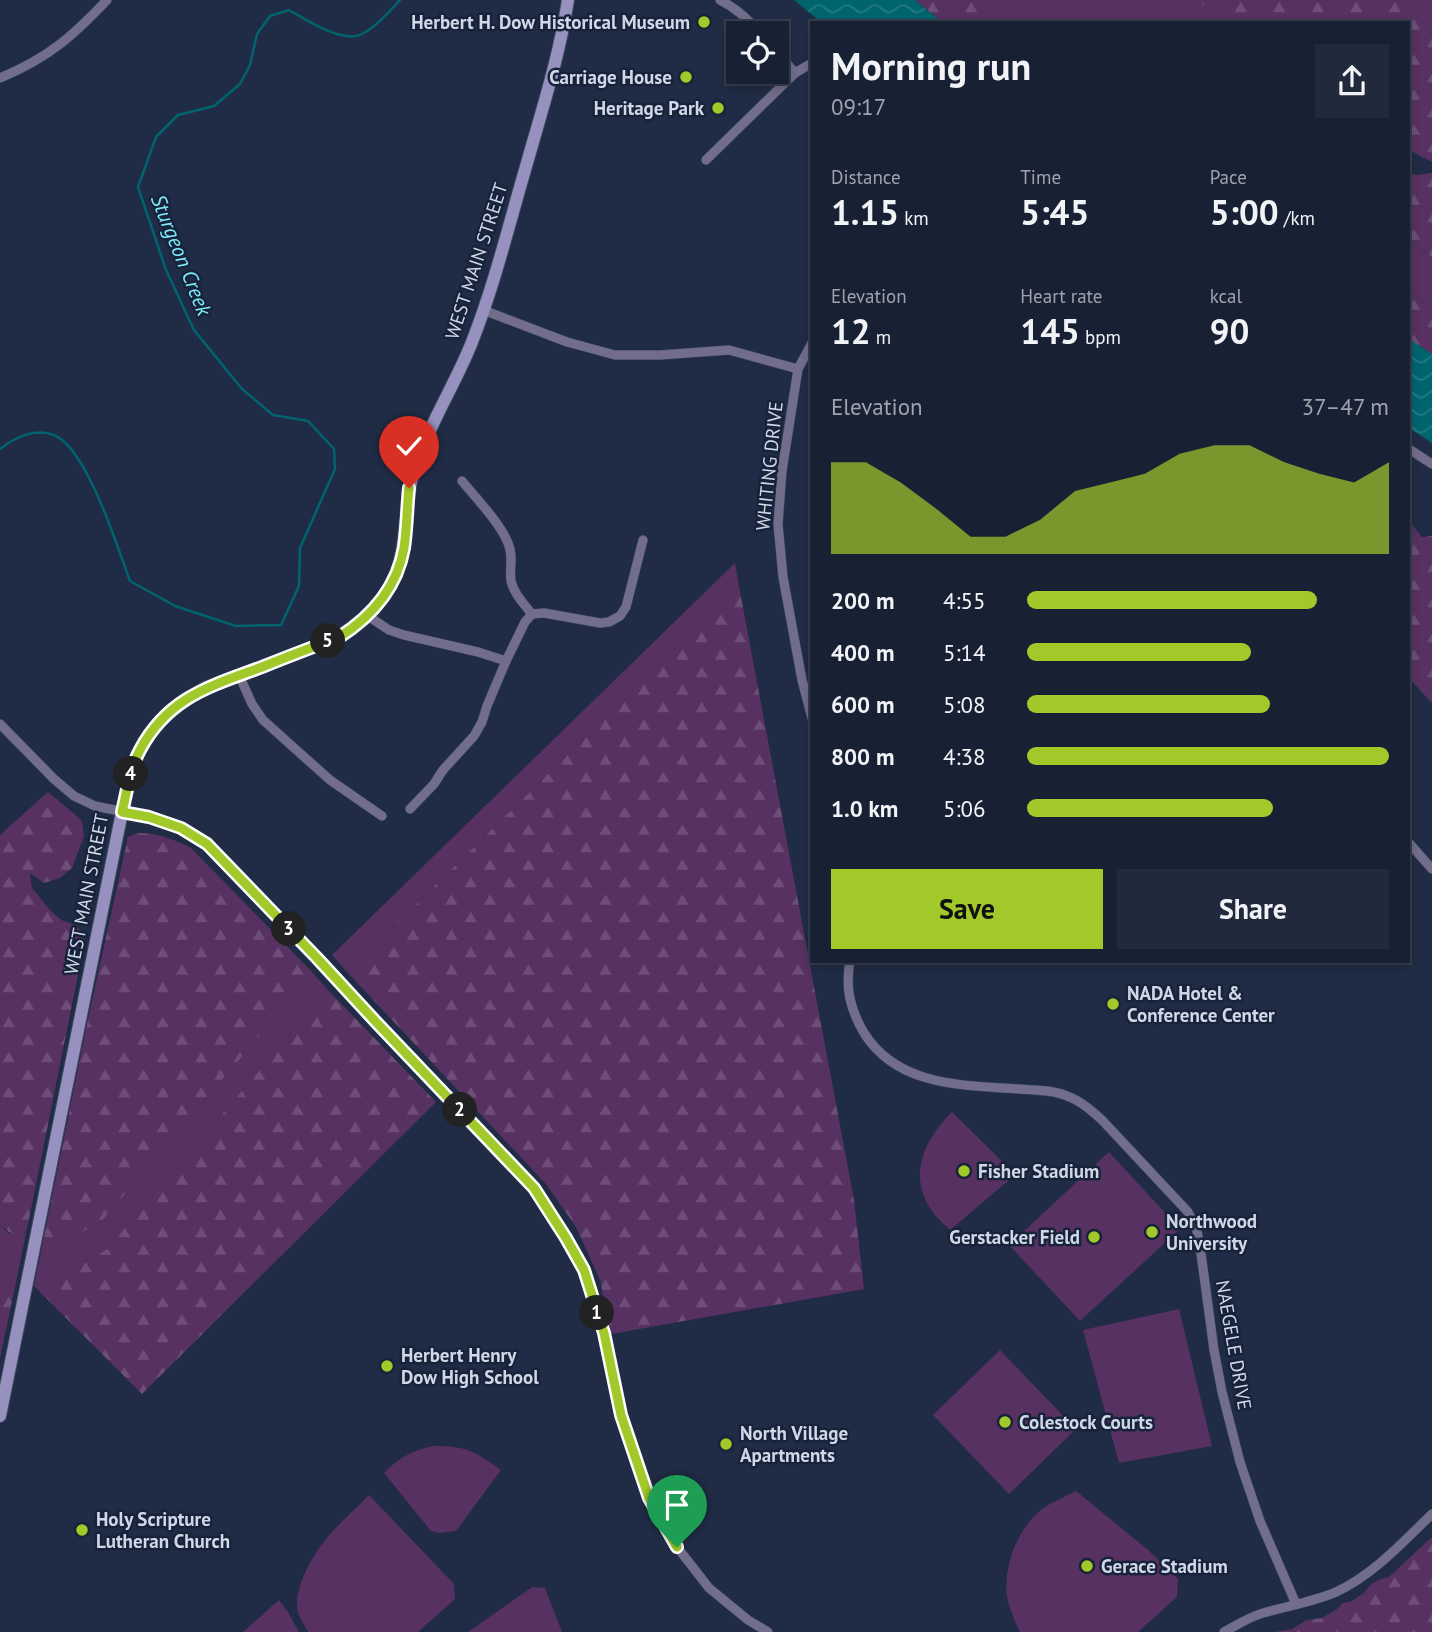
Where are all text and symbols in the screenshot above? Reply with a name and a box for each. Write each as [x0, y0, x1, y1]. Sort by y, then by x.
place label: Herbert H. Dow Historical Museum [411, 10, 690, 34]
marker: Herbert H. Dow Historical Museum [696, 14, 712, 30]
map controls [726, 21, 789, 84]
button: locate [726, 21, 789, 84]
text: Morning run [831, 41, 1031, 90]
button: share [1315, 44, 1389, 118]
place label: Carriage House [549, 65, 672, 89]
marker: Carriage House [678, 69, 694, 85]
text: 09:17 [831, 92, 886, 121]
place label: Heritage Park [594, 96, 705, 120]
marker: Heritage Park [710, 100, 726, 116]
text: Distance [831, 165, 901, 189]
text: Time [1020, 165, 1061, 189]
text: Pace [1210, 165, 1247, 189]
street label: WEST MAIN STREET [439, 179, 513, 342]
text: 1.15 [831, 189, 899, 235]
text: 5:45 [1020, 189, 1089, 235]
text: 5:00 [1210, 189, 1279, 235]
water label: Sturgeon Creek [145, 190, 219, 321]
text: km [899, 206, 929, 230]
text: /km [1279, 206, 1315, 230]
text: Elevation [831, 284, 907, 308]
text: Heart rate [1020, 284, 1102, 308]
text: kcal [1210, 284, 1242, 308]
text: 12 [831, 308, 871, 354]
text: 145 [1020, 308, 1080, 354]
text: 90 [1210, 308, 1249, 354]
text: m [871, 325, 891, 349]
text: bpm [1080, 325, 1121, 349]
text: Elevation [831, 392, 923, 421]
text: 37–47 m [1302, 392, 1389, 421]
street label: WHITING DRIVE [750, 400, 788, 532]
pin [379, 416, 439, 488]
icon: check [390, 427, 428, 465]
text: 200 m [831, 586, 894, 615]
text: 4:55 [943, 586, 986, 615]
pin: 5 [310, 624, 346, 658]
text: 5 [322, 628, 333, 652]
text: 400 m [831, 638, 894, 667]
text: 5:14 [943, 638, 986, 667]
text: 600 m [831, 690, 894, 719]
text: 5:08 [943, 690, 986, 719]
text: 800 m [831, 742, 894, 771]
text: 4:38 [943, 742, 986, 771]
pin: 4 [114, 756, 148, 792]
text: 4 [125, 761, 136, 785]
text: 1.0 km [831, 794, 898, 823]
text: 5:06 [943, 794, 986, 823]
street label: WEST MAIN STREET [59, 811, 113, 976]
button: Save [831, 869, 1103, 949]
button: Share [1117, 869, 1389, 949]
pin: 3 [272, 912, 306, 946]
text: 3 [283, 916, 294, 940]
place label: NADA Hotel & Conference Center [1127, 981, 1275, 1027]
marker: NADA Hotel & Conference Center [1105, 996, 1121, 1012]
pin: 2 [442, 1092, 477, 1128]
text: 2 [454, 1097, 465, 1121]
place label: Fisher Stadium [978, 1159, 1099, 1183]
marker: Fisher Stadium [956, 1163, 972, 1179]
place label: Northwood University [1166, 1209, 1257, 1255]
marker: Northwood University [1144, 1224, 1160, 1240]
place label: Gerstacker Field [949, 1225, 1080, 1249]
marker: Gerstacker Field [1086, 1229, 1102, 1245]
street label: NAEGELE DRIVE [1211, 1278, 1257, 1412]
pin: 1 [580, 1296, 614, 1330]
text: 1 [591, 1300, 602, 1324]
place label: Herbert Henry Dow High School [401, 1343, 539, 1389]
marker: Herbert Henry Dow High School [379, 1358, 395, 1374]
place label: Colestock Courts [1019, 1410, 1153, 1434]
marker: Colestock Courts [997, 1414, 1013, 1430]
place label: North Village Apartments [740, 1421, 848, 1467]
marker: North Village Apartments [718, 1436, 734, 1452]
pin [647, 1475, 707, 1547]
icon: arrive [658, 1486, 696, 1524]
place label: Holy Scripture Lutheran Church [96, 1507, 230, 1553]
marker: Holy Scripture Lutheran Church [74, 1522, 90, 1538]
place label: Gerace Stadium [1101, 1554, 1228, 1578]
marker: Gerace Stadium [1079, 1558, 1095, 1574]

